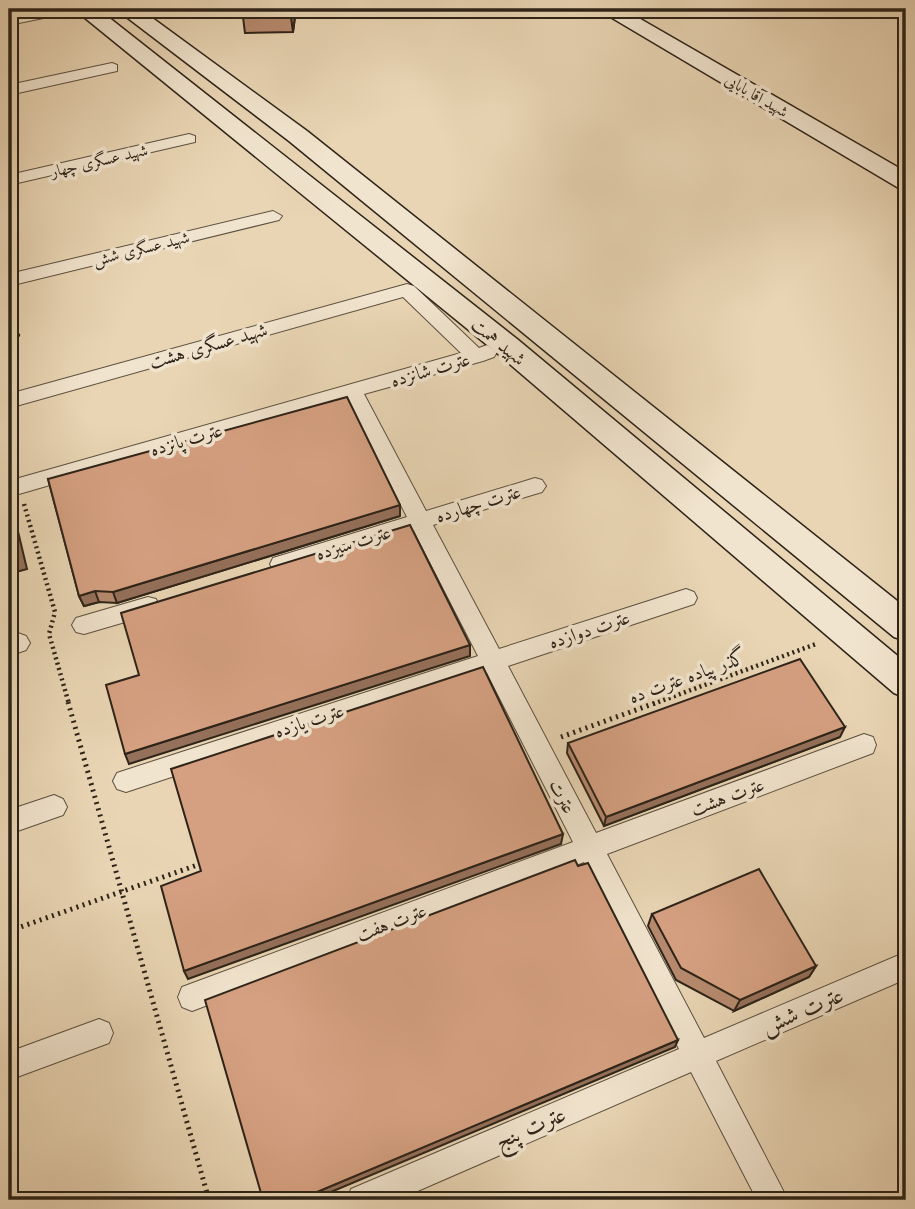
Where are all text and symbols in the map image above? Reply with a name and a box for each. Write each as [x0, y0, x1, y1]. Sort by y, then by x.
street label: شهید آقا بابایی [721, 69, 792, 122]
street label: شهید عسگری چهار [47, 139, 150, 182]
street label: شهید عسگری شش [91, 226, 192, 271]
street label: شهید همت [466, 313, 531, 371]
street label: شهید عسگری هشت [146, 318, 270, 374]
street label: عترت شانزده [388, 347, 473, 392]
street label: عترت پانزده [147, 418, 226, 463]
street label: عترت چهارده [433, 480, 524, 528]
street label: عترت سیزده [313, 520, 393, 565]
street label: عترت دوازده [546, 606, 633, 653]
street label: گذر پیاده عترت ده [625, 643, 750, 710]
street label: عترت یازده [272, 698, 347, 743]
street label: عترت هشت [687, 773, 767, 820]
street label: عترت [544, 775, 581, 817]
street label: عترت هفت [353, 899, 429, 946]
street label: عترت شش [757, 980, 848, 1042]
street label: عترت پنج [490, 1100, 572, 1161]

